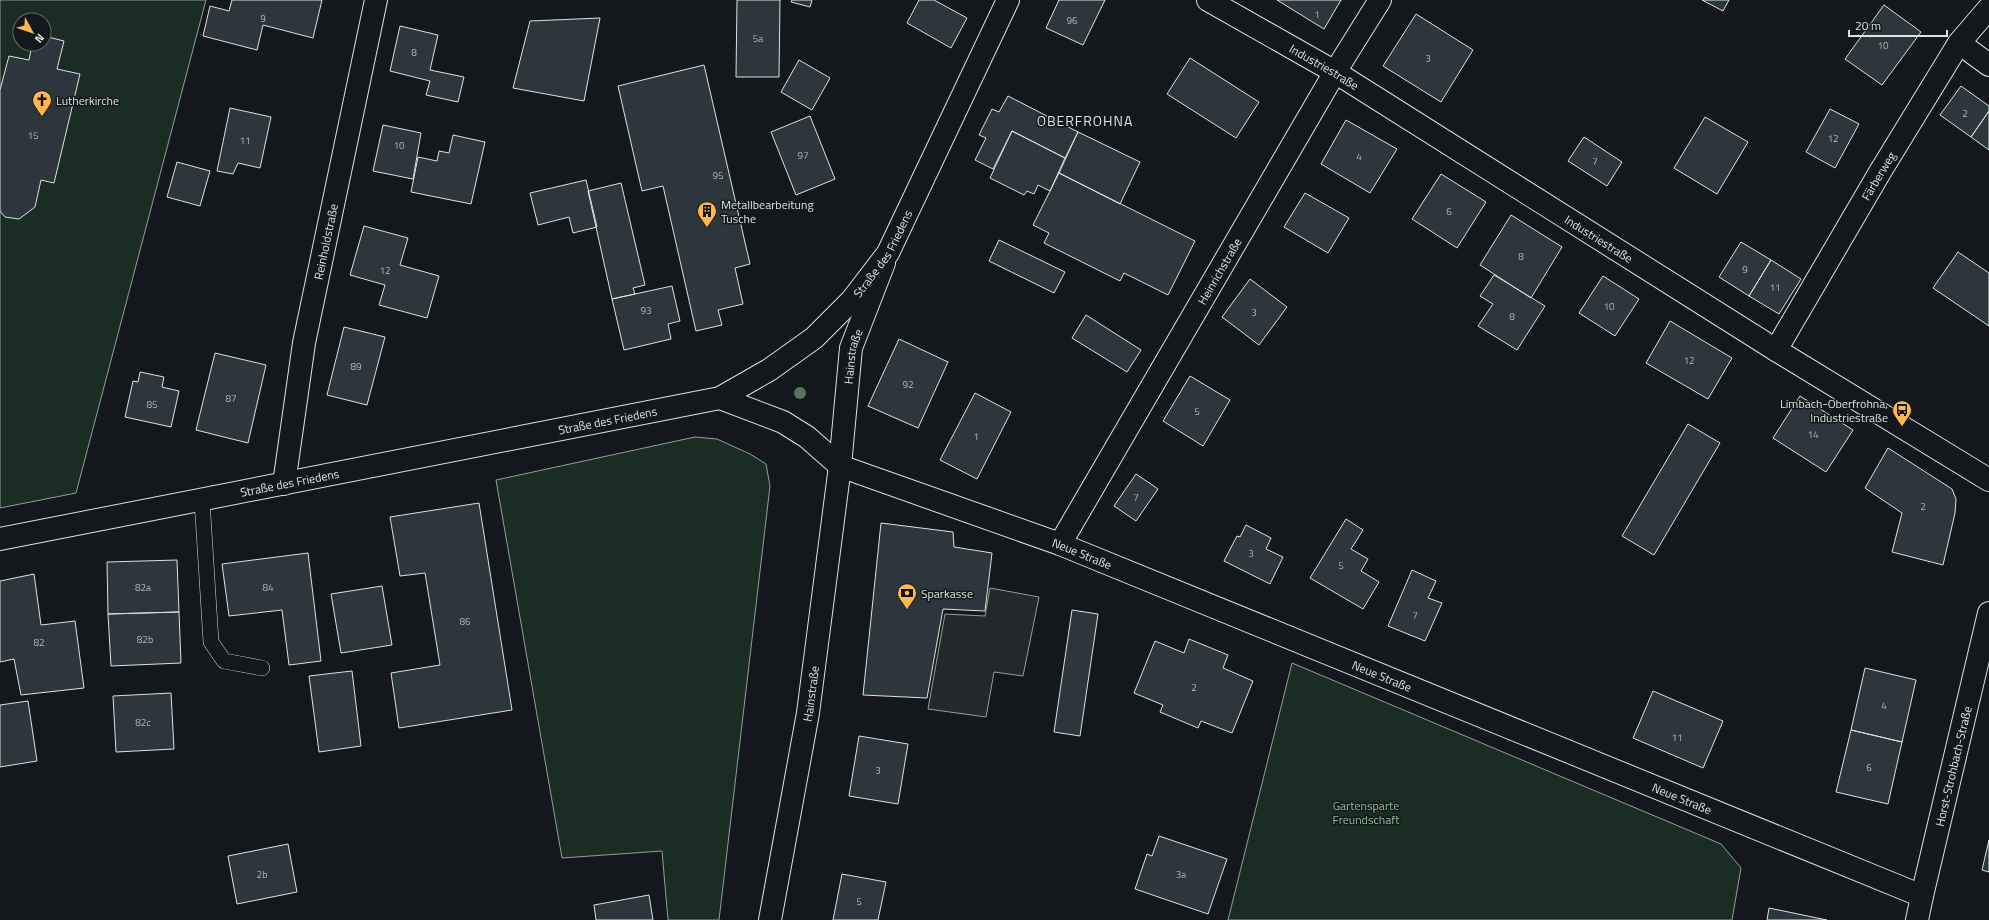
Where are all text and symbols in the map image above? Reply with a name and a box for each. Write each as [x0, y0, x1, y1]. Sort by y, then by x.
house number: 1 [1314, 7, 1320, 22]
house number: 9 [260, 11, 266, 26]
north arrow [12, 12, 52, 52]
scale bar [1849, 12, 1947, 38]
house number: 96 [1066, 13, 1078, 28]
text: 20 m [1855, 16, 1881, 35]
text: N [31, 30, 48, 46]
house number: 5a [753, 31, 763, 46]
house number: 10 [1877, 38, 1889, 53]
street label: Industriestraße [1286, 39, 1363, 94]
house number: 8 [411, 45, 417, 60]
house number: 3 [1425, 51, 1431, 66]
church icon: Lutherkirche [31, 89, 53, 117]
place label: Lutherkirche [56, 91, 119, 110]
house number: 2 [1962, 106, 1968, 121]
district label: OBERFROHNA [1037, 110, 1133, 131]
house number: 15 [27, 128, 39, 143]
house number: 12 [1827, 131, 1839, 146]
house number: 11 [239, 133, 251, 148]
house number: 10 [393, 138, 405, 153]
house number: 97 [797, 148, 809, 163]
street label: Färberweg [1856, 148, 1900, 204]
house number: 4 [1356, 149, 1362, 164]
house number: 7 [1592, 154, 1598, 169]
house number: 95 [712, 168, 724, 183]
place label: Metallbearbeitung Tusche [721, 195, 814, 228]
building icon: Metallbearbeitung Tusche [696, 200, 718, 228]
street label: Reinholdstraße [308, 202, 343, 281]
house number: 6 [1446, 204, 1452, 219]
street label: Straße des Friedens [848, 206, 917, 301]
street label: Industriestraße [1561, 210, 1637, 267]
street label: Heinrichstraße [1192, 234, 1246, 308]
house number: 8 [1518, 249, 1524, 264]
house number: 9 [1742, 262, 1748, 277]
house number: 12 [379, 263, 391, 278]
house number: 11 [1769, 280, 1781, 295]
house number: 10 [1603, 299, 1615, 314]
house number: 93 [640, 303, 652, 318]
house number: 3 [1251, 305, 1257, 320]
house number: 8 [1509, 309, 1515, 324]
street label: Hainstraße [838, 326, 867, 385]
house number: 12 [1683, 353, 1695, 368]
house number: 89 [350, 359, 362, 374]
house number: 92 [902, 377, 914, 392]
house number: 87 [225, 391, 237, 406]
place label: Limbach-Oberfrohna, Industriestraße [1780, 394, 1888, 427]
house number: 85 [146, 397, 158, 412]
bus stop icon: Limbach-Oberfrohna, Industriestraße [1891, 399, 1913, 427]
street label: Straße des Friedens [556, 401, 659, 439]
house number: 5 [1194, 404, 1200, 419]
house number: 14 [1807, 427, 1819, 442]
house number: 1 [973, 429, 979, 444]
street label: Straße des Friedens [238, 463, 341, 501]
house number: 7 [1133, 490, 1139, 505]
house number: 2 [1920, 499, 1926, 514]
street label: Neue Straße [1050, 533, 1115, 574]
house number: 3 [1248, 546, 1254, 561]
house number: 5 [1338, 558, 1344, 573]
house number: 82a [135, 580, 151, 595]
house number: 84 [262, 580, 274, 595]
bank icon: Sparkasse [896, 582, 918, 610]
place label: Sparkasse [921, 584, 973, 603]
house number: 7 [1412, 608, 1418, 623]
house number: 86 [459, 614, 471, 629]
house number: 82b [137, 632, 153, 647]
house number: 82 [33, 635, 45, 650]
street label: Neue Straße [1349, 655, 1415, 696]
street label: Hainstraße [797, 665, 824, 723]
house number: 2 [1191, 680, 1197, 695]
house number: 4 [1881, 698, 1887, 713]
street label: Horst-Strohbach-Straße [1929, 704, 1976, 828]
house number: 82c [135, 715, 151, 730]
house number: 11 [1671, 730, 1683, 745]
house number: 6 [1866, 760, 1872, 775]
house number: 3 [875, 763, 881, 778]
street label: Neue Straße [1649, 777, 1715, 819]
park label: Gartensparte Freundschaft [1333, 796, 1400, 829]
house number: 2b [257, 867, 267, 882]
house number: 3a [1176, 867, 1186, 882]
house number: 5 [856, 894, 862, 909]

